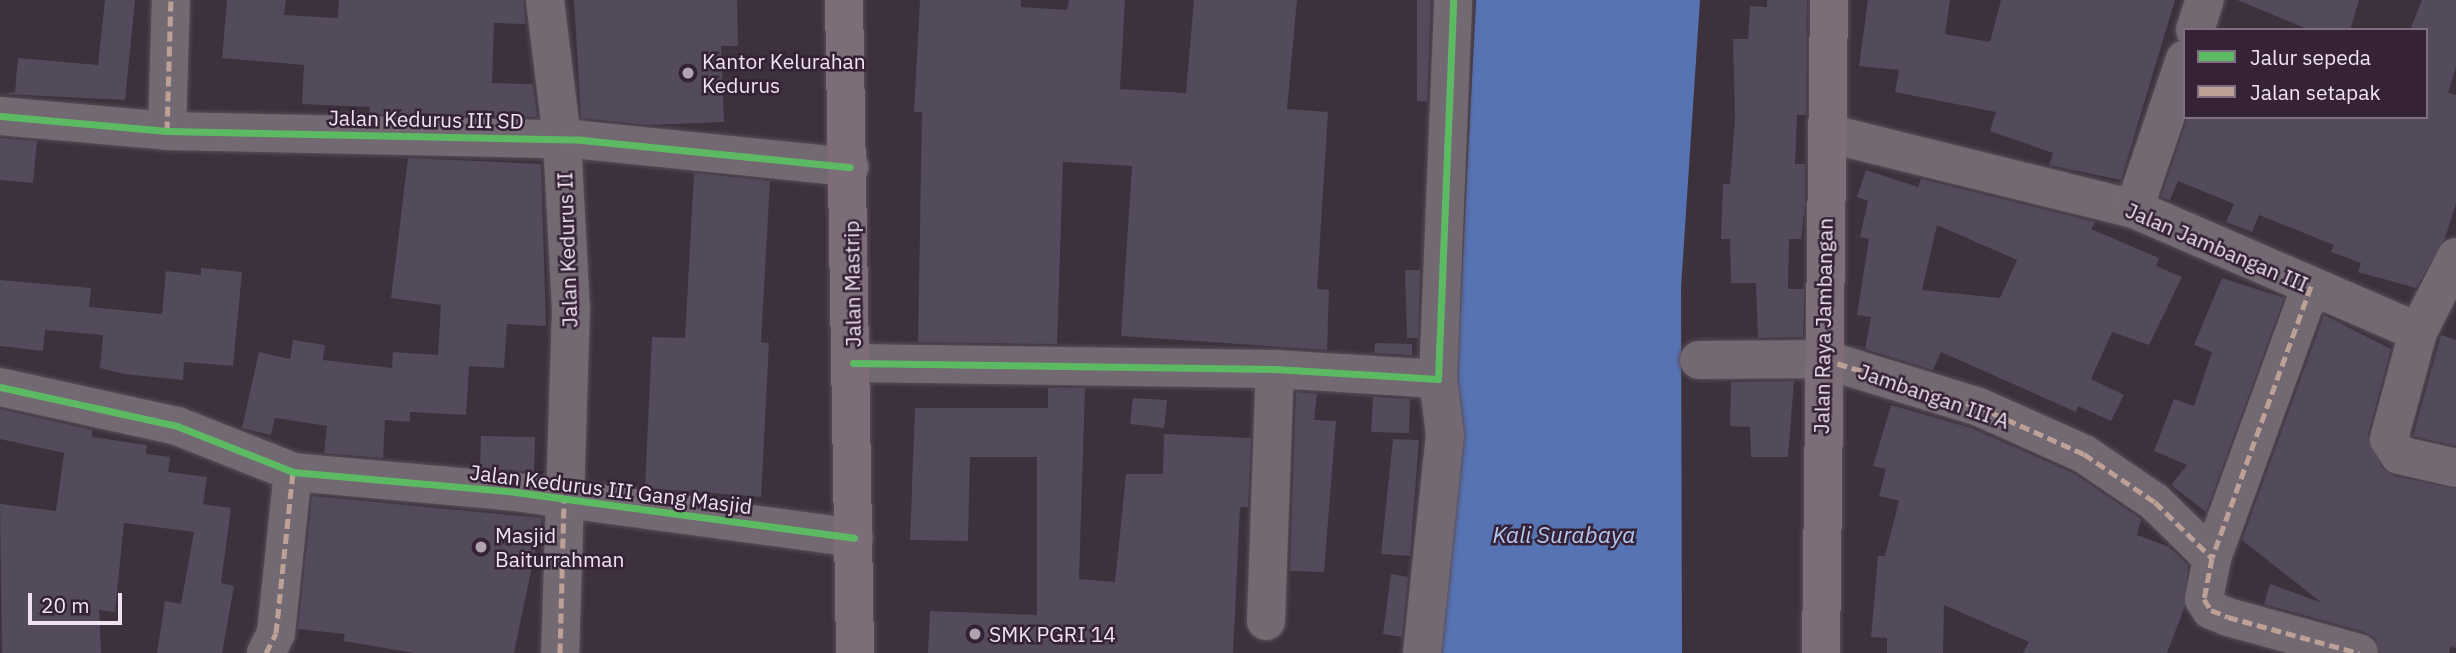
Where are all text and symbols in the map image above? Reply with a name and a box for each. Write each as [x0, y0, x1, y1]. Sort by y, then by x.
legend [2183, 28, 2428, 119]
text: Jalur sepeda [2250, 43, 2371, 71]
place label: Kantor Kelurahan Kedurus [702, 48, 866, 98]
marker: Kantor Kelurahan Kedurus [680, 65, 696, 81]
text: Jalan setapak [2250, 78, 2381, 106]
street label: Jalan Kedurus III SD [328, 105, 524, 133]
street label: Jalan Kedurus II [552, 172, 582, 328]
street label: Jalan Jambangan III [2122, 197, 2312, 297]
street label: Jalan Raya Jambangan [1809, 218, 1837, 434]
street label: Jalan Mastrip [838, 220, 866, 348]
street label: Jambangan III A [1855, 358, 2013, 434]
street label: Jalan Kedurus III Gang Masjid [468, 459, 754, 519]
water label: Kali Surabaya [1493, 520, 1635, 548]
place label: Masjid Baiturrahman [495, 522, 624, 572]
marker: Masjid Baiturrahman [473, 539, 489, 555]
scale bar [32, 580, 126, 624]
text: 20 m [41, 591, 90, 619]
place label: SMK PGRI 14 [989, 621, 1116, 647]
marker: SMK PGRI 14 [967, 626, 983, 642]

